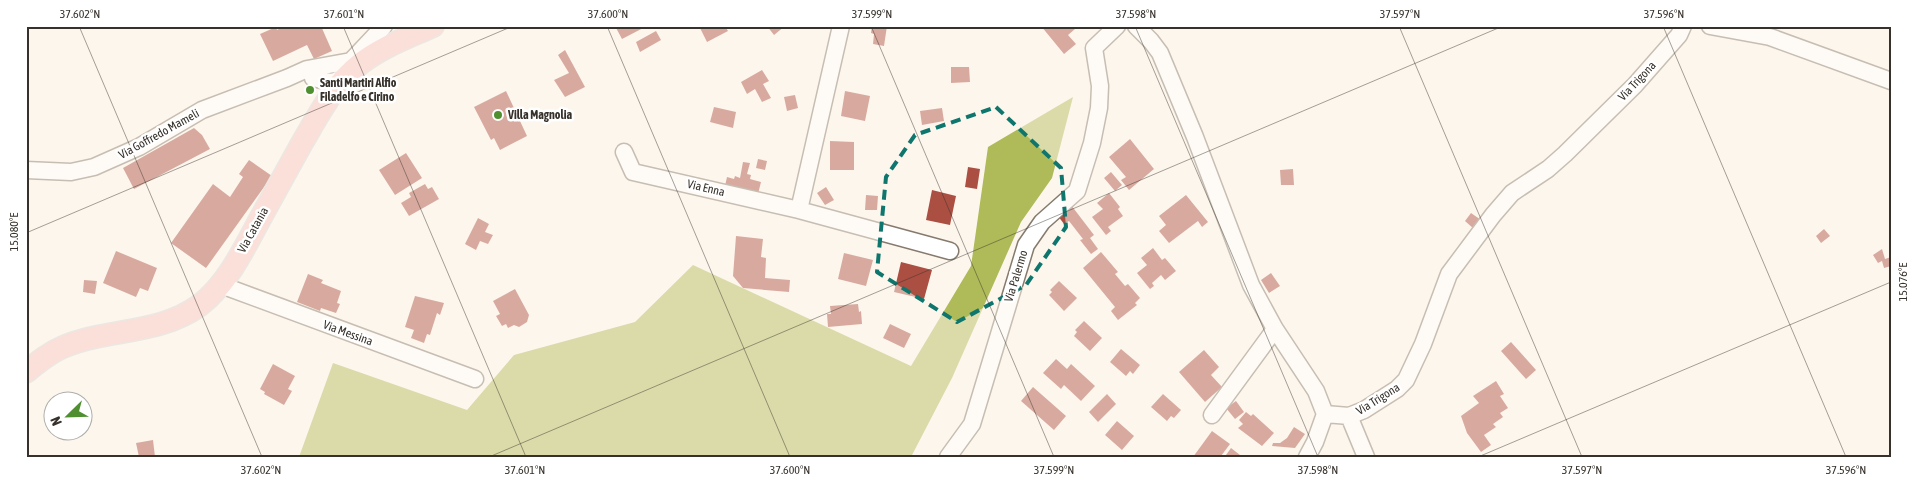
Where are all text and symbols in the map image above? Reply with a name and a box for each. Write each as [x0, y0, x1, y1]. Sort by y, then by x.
text: 37.602°N [60, 7, 100, 21]
text: 37.601°N [324, 7, 364, 21]
text: 37.600°N [588, 7, 628, 21]
text: 37.599°N [852, 7, 892, 21]
text: 37.598°N [1116, 7, 1156, 21]
text: 37.597°N [1380, 7, 1420, 21]
text: 37.596°N [1644, 7, 1684, 21]
street label: Via Trigona [1615, 58, 1659, 104]
place label: Santi Martiri Alfio Filadelfo e Cirino [320, 76, 397, 104]
marker: Santi Martiri Alfio Filadelfo e Cirino [304, 84, 316, 96]
street label: Via Goffredo Mameli [116, 106, 202, 162]
place label: Villa Magnolia [507, 108, 572, 122]
marker: Villa Magnolia [492, 109, 504, 121]
street label: Via Enna [686, 177, 726, 199]
street label: Via Catania [235, 205, 271, 255]
text: 15.080°E [7, 213, 21, 251]
street label: Via Palermo [1001, 248, 1031, 304]
text: 15.076°E [1896, 263, 1910, 301]
street label: Via Messina [321, 318, 375, 348]
street label: Via Trigona [1354, 380, 1402, 418]
north arrow [42, 390, 92, 440]
text: N [47, 414, 65, 428]
text: 37.602°N [241, 463, 281, 477]
text: 37.601°N [505, 463, 545, 477]
text: 37.600°N [770, 463, 810, 477]
text: 37.599°N [1034, 463, 1074, 477]
text: 37.598°N [1298, 463, 1338, 477]
text: 37.597°N [1562, 463, 1602, 477]
text: 37.596°N [1826, 463, 1866, 477]

